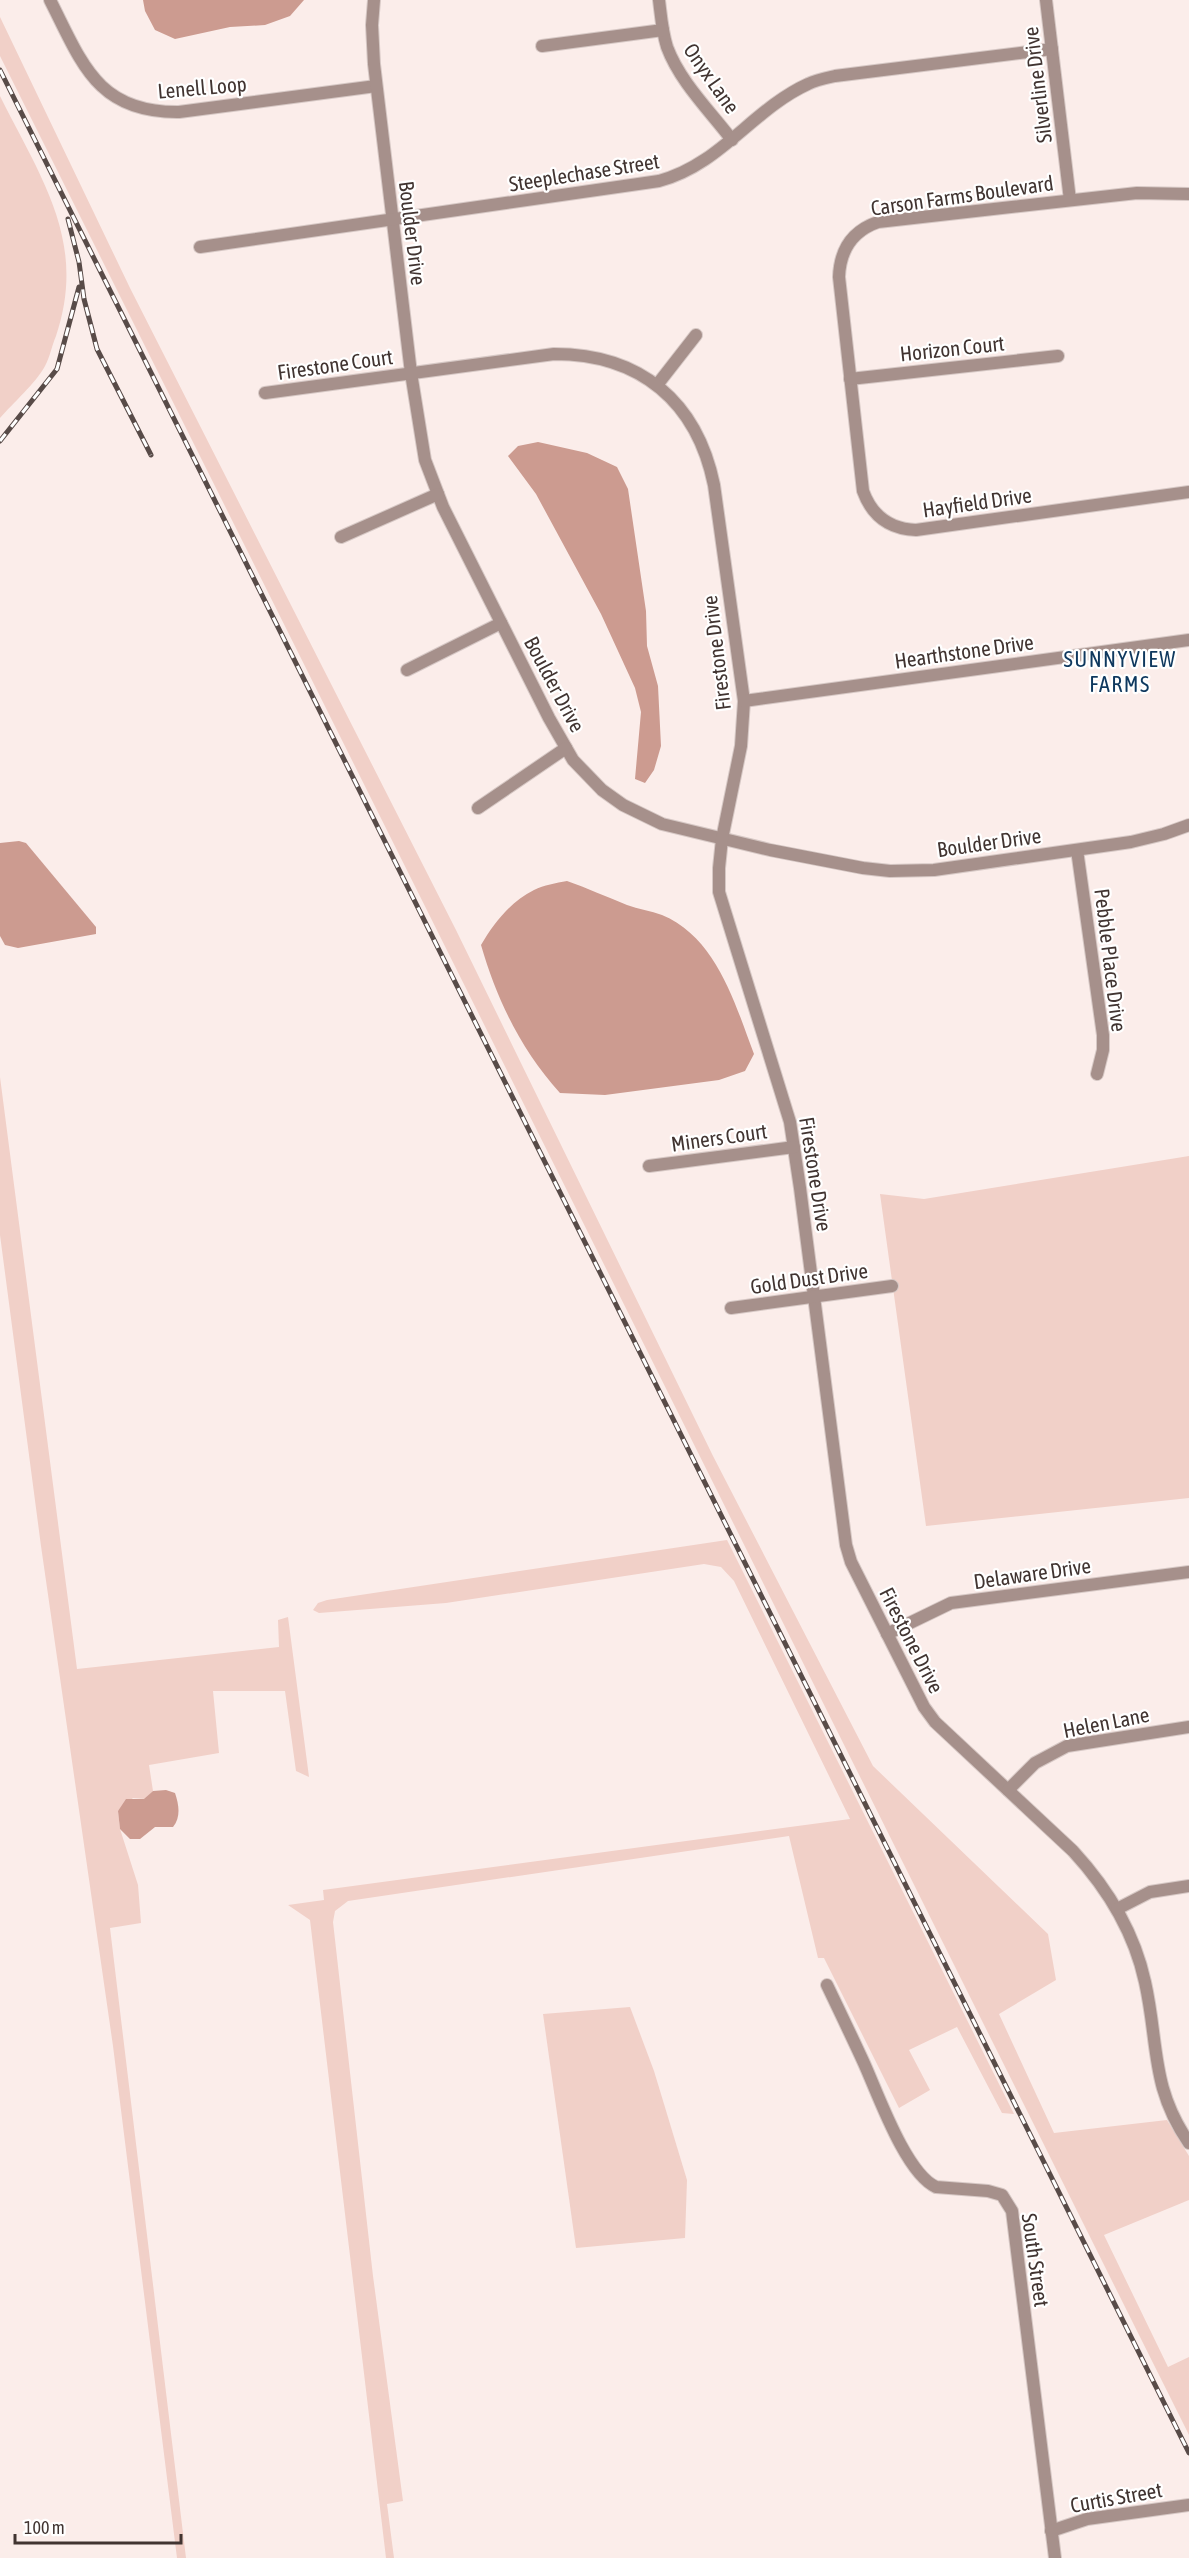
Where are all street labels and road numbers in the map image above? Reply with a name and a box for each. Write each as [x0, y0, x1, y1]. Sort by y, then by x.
street label: Silverline Drive [1018, 26, 1056, 144]
street label: Onyx Lane [679, 38, 745, 118]
street label: Lenell Loop [157, 71, 248, 103]
street label: Steeplechase Street [507, 148, 661, 196]
street label: Carson Farms Boulevard [869, 170, 1055, 220]
street label: Boulder Drive [395, 180, 431, 286]
street label: Horizon Court [899, 331, 1005, 365]
street label: Firestone Court [276, 344, 394, 384]
street label: Hayfield Drive [921, 482, 1033, 522]
street label: Firestone Drive [697, 594, 735, 712]
street label: Hearthstone Drive [893, 629, 1035, 673]
street label: Boulder Drive [520, 632, 590, 736]
street label: Boulder Drive [936, 823, 1042, 861]
street label: Pebble Place Drive [1090, 887, 1132, 1033]
street label: Firestone Drive [795, 1115, 837, 1233]
street label: Miners Court [669, 1118, 769, 1156]
street label: Gold Dust Drive [749, 1258, 869, 1298]
street label: Delaware Drive [972, 1553, 1092, 1593]
street label: Firestone Drive [875, 1583, 949, 1697]
street label: Helen Lane [1061, 1702, 1151, 1742]
street label: South Street [1018, 2212, 1054, 2308]
street label: Curtis Street [1068, 2477, 1164, 2517]

